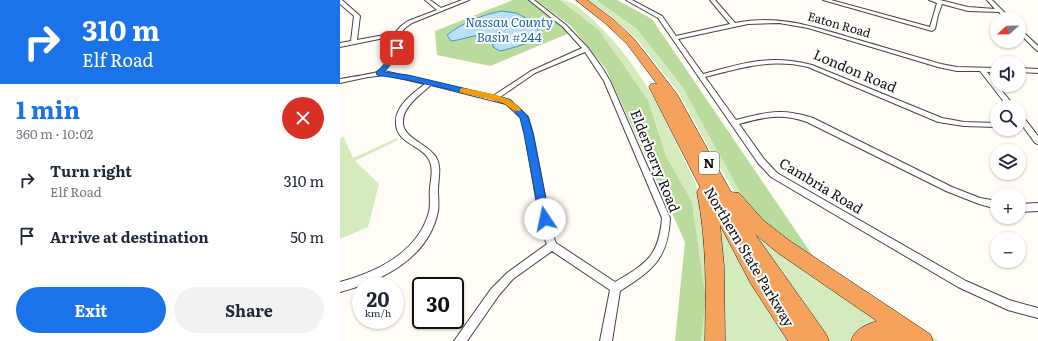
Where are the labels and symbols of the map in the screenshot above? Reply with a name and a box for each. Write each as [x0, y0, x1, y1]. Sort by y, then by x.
street label: Eaton Road [806, 6, 874, 42]
water label: Nassau County Basin #244 [465, 12, 553, 46]
north arrow [990, 12, 1026, 48]
pin [380, 31, 414, 65]
street label: London Road [811, 44, 901, 97]
street label: Elderberry Road [626, 106, 686, 215]
road number: N [699, 152, 719, 174]
street label: Cambria Road [776, 152, 867, 218]
street label: Northern State Parkway [700, 183, 800, 331]
position arrow [524, 198, 566, 240]
speed limit sign: 30 [412, 277, 464, 329]

